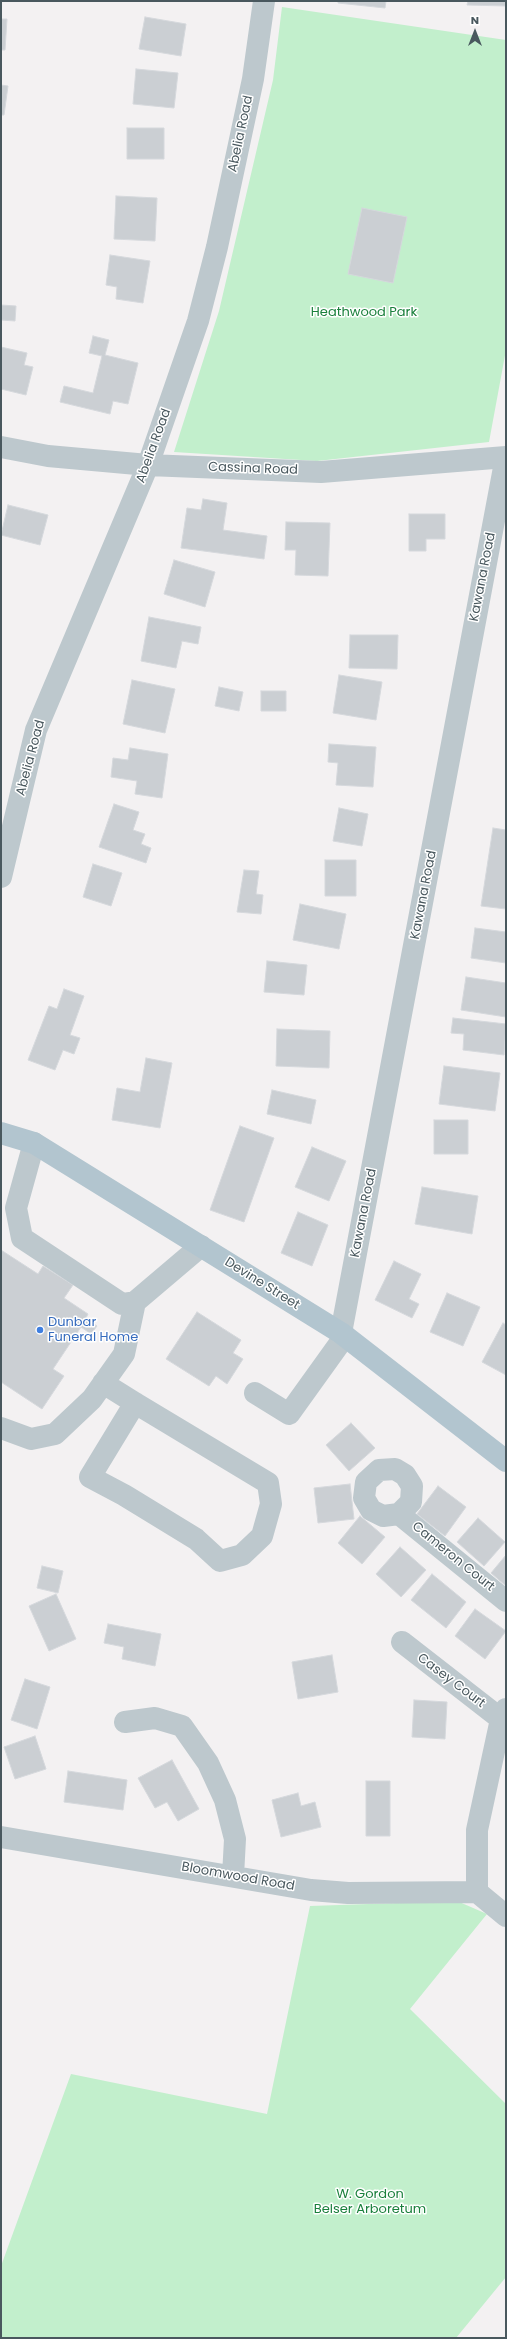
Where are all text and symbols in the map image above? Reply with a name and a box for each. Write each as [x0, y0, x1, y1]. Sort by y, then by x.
north arrow [455, 12, 495, 52]
text: N [471, 12, 479, 28]
street label: Abelia Road [225, 94, 257, 174]
park label: Heathwood Park [311, 305, 417, 321]
street label: Abelia Road [133, 407, 175, 485]
street label: Cassina Road [208, 460, 298, 478]
street label: Kawana Road [467, 531, 499, 623]
street label: Abelia Road [13, 718, 49, 798]
street label: Kawana Road [408, 849, 440, 941]
street label: Kawana Road [348, 1167, 380, 1259]
street label: Devine Street [222, 1255, 302, 1313]
place label: Dunbar Funeral Home [48, 1315, 138, 1346]
marker: Dunbar Funeral Home [35, 1325, 45, 1335]
street label: Cameron Court [409, 1519, 497, 1595]
street label: Casey Court [414, 1650, 488, 1712]
street label: Bloomwood Road [180, 1859, 296, 1895]
park label: W. Gordon Belser Arboretum [314, 2187, 426, 2218]

